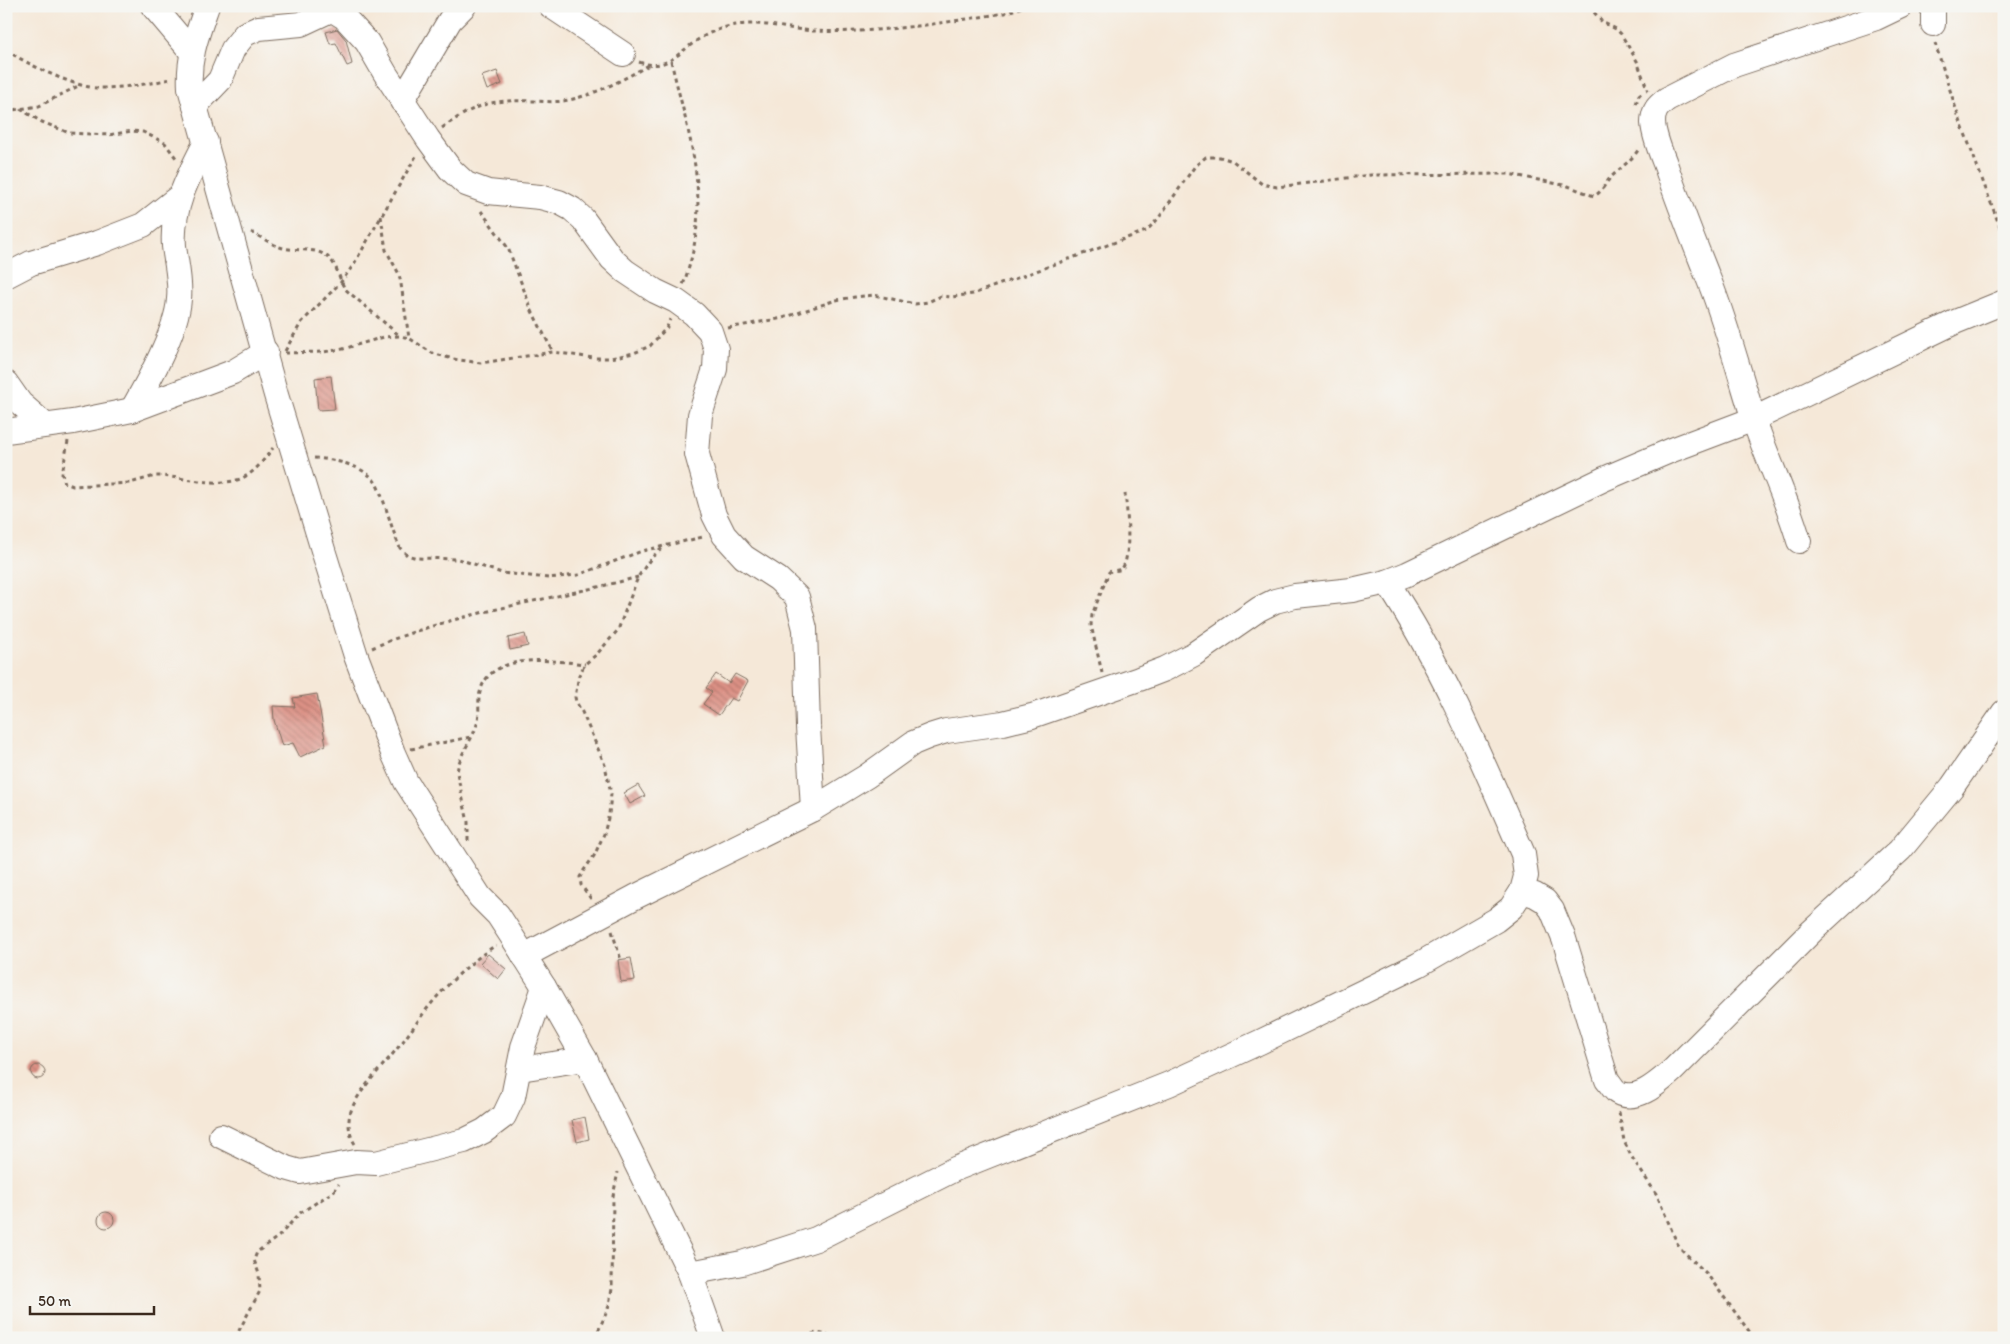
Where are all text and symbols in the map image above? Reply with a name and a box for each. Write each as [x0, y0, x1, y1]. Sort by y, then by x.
scale bar [30, 1284, 154, 1316]
text: 50 m [38, 1292, 71, 1310]

